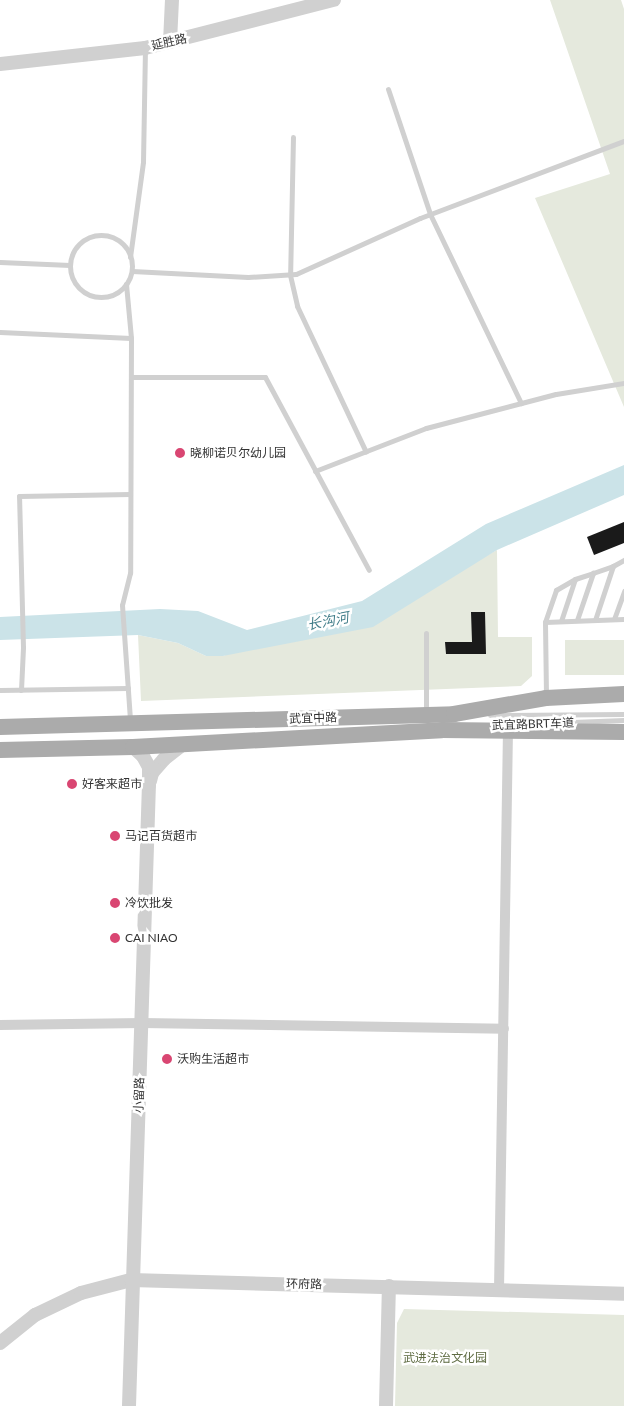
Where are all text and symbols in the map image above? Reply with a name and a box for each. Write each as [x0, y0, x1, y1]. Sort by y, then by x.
street label: 延胜路 [150, 31, 188, 53]
place label: 晓柳诺贝尔幼儿园 [190, 446, 286, 460]
marker: 晓柳诺贝尔幼儿园 [174, 447, 186, 459]
water label: 长沟河 [306, 609, 350, 633]
street label: 武宜中路 [289, 710, 337, 726]
street label: 武宜路BRT车道 [492, 715, 574, 733]
place label: 好客来超市 [82, 777, 142, 791]
marker: 好客来超市 [66, 778, 78, 790]
place label: 马记百货超市 [125, 829, 197, 843]
marker: 马记百货超市 [109, 830, 121, 842]
place label: 冷饮批发 [125, 896, 173, 910]
marker: 冷饮批发 [109, 897, 121, 909]
place label: CAI NIAO [125, 931, 178, 945]
marker: CAI NIAO [109, 932, 121, 944]
place label: 沃购生活超市 [177, 1052, 249, 1066]
marker: 沃购生活超市 [161, 1053, 173, 1065]
street label: 小留路 [131, 1077, 147, 1113]
street label: 环府路 [286, 1276, 322, 1292]
park label: 武进法治文化园 [403, 1351, 487, 1365]

